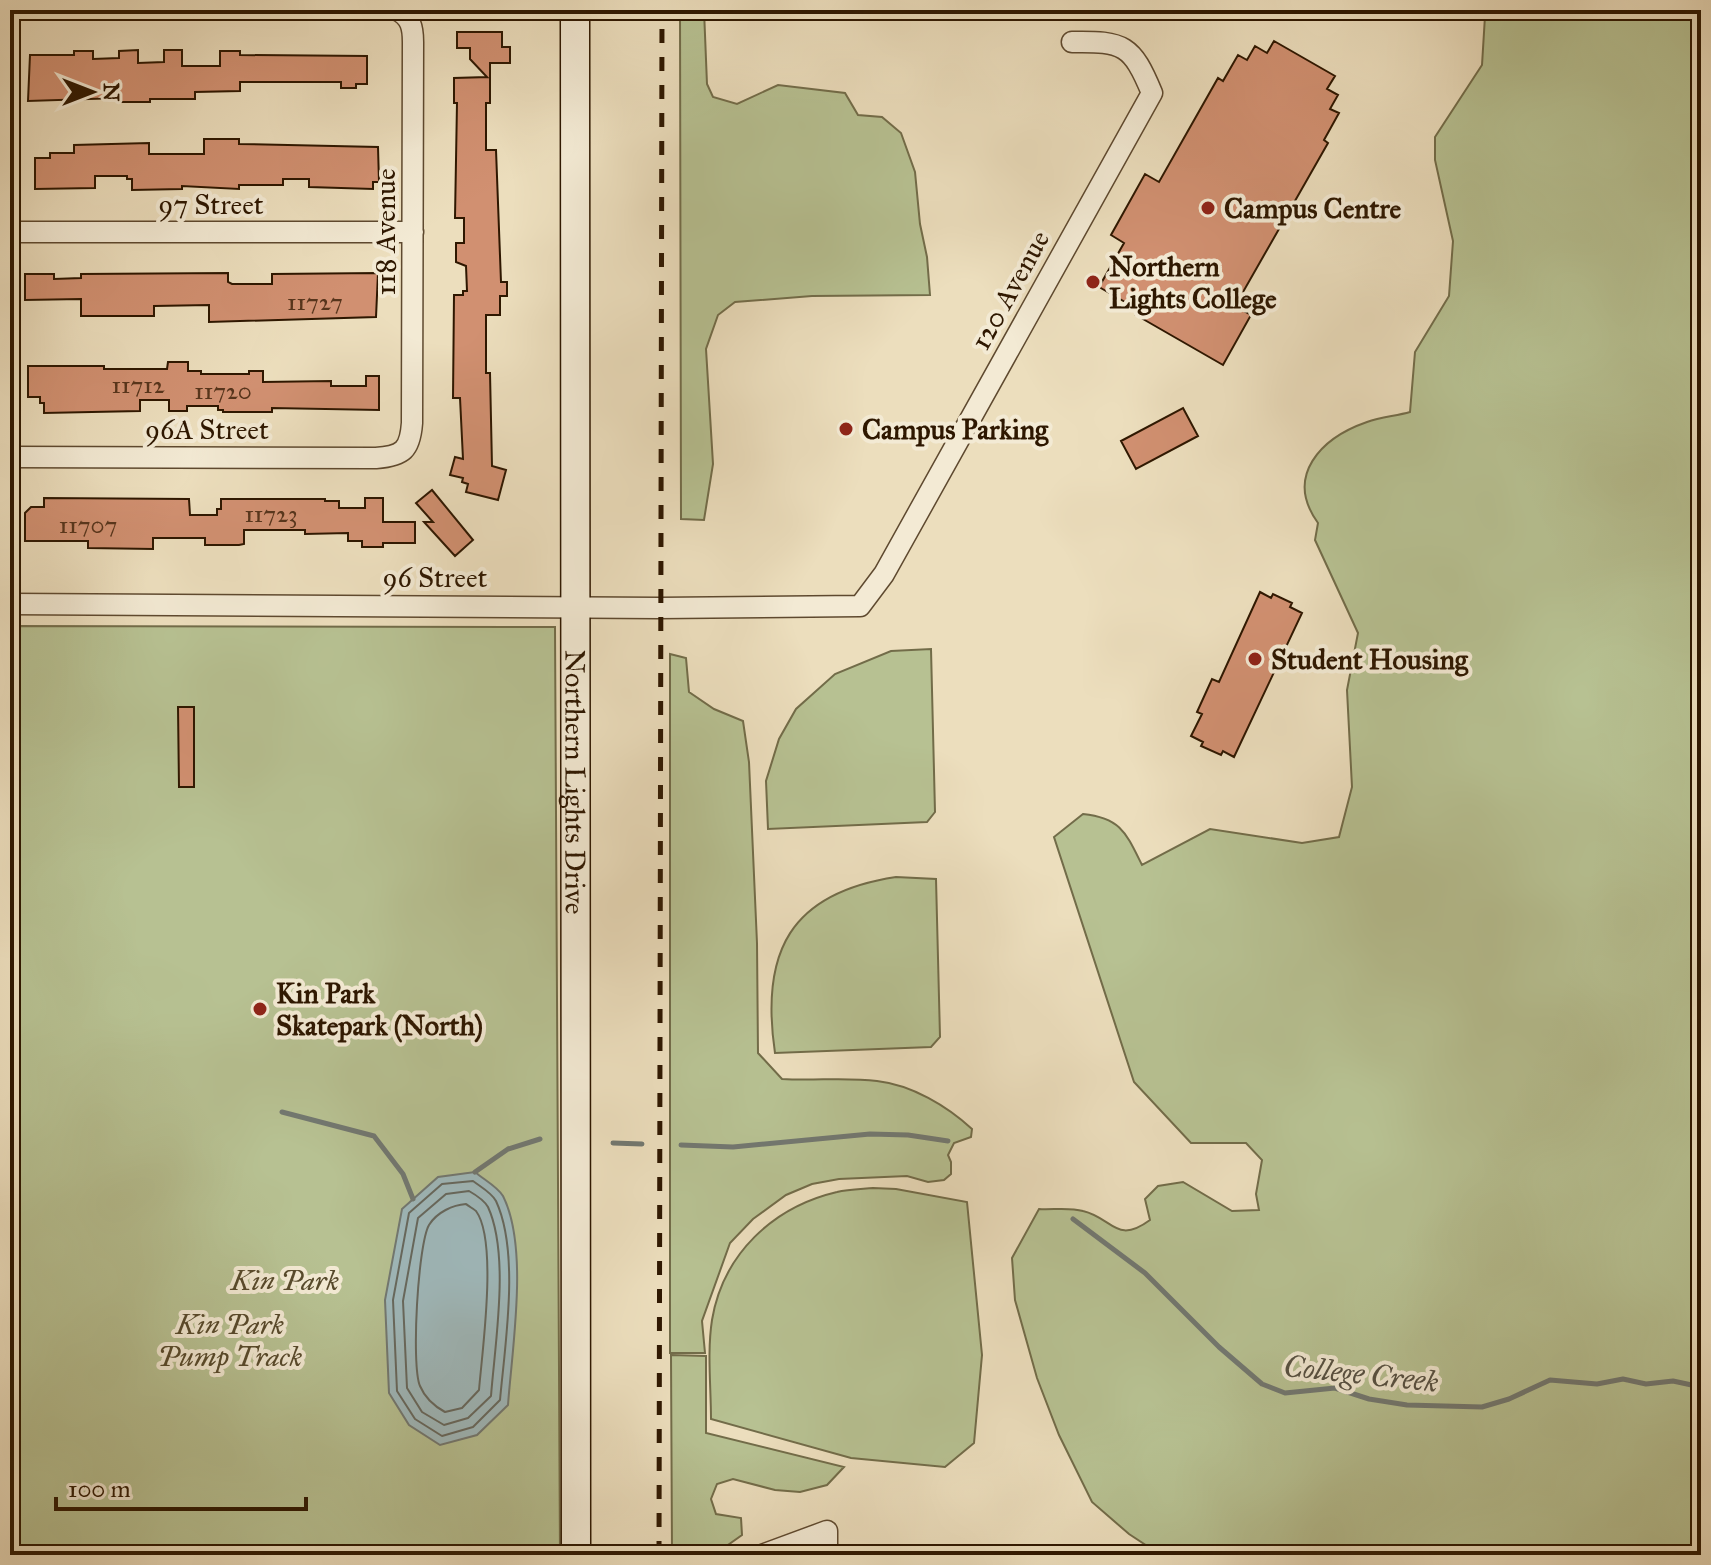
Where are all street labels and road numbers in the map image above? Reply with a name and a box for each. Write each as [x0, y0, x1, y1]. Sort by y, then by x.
street label: 118 Avenue [368, 168, 403, 296]
street label: 97 Street [158, 187, 264, 222]
street label: 120 Avenue [963, 224, 1057, 356]
street label: 96A Street [145, 412, 269, 447]
street label: 96 Street [383, 560, 488, 595]
street label: Northern Lights Drive [558, 650, 593, 914]

